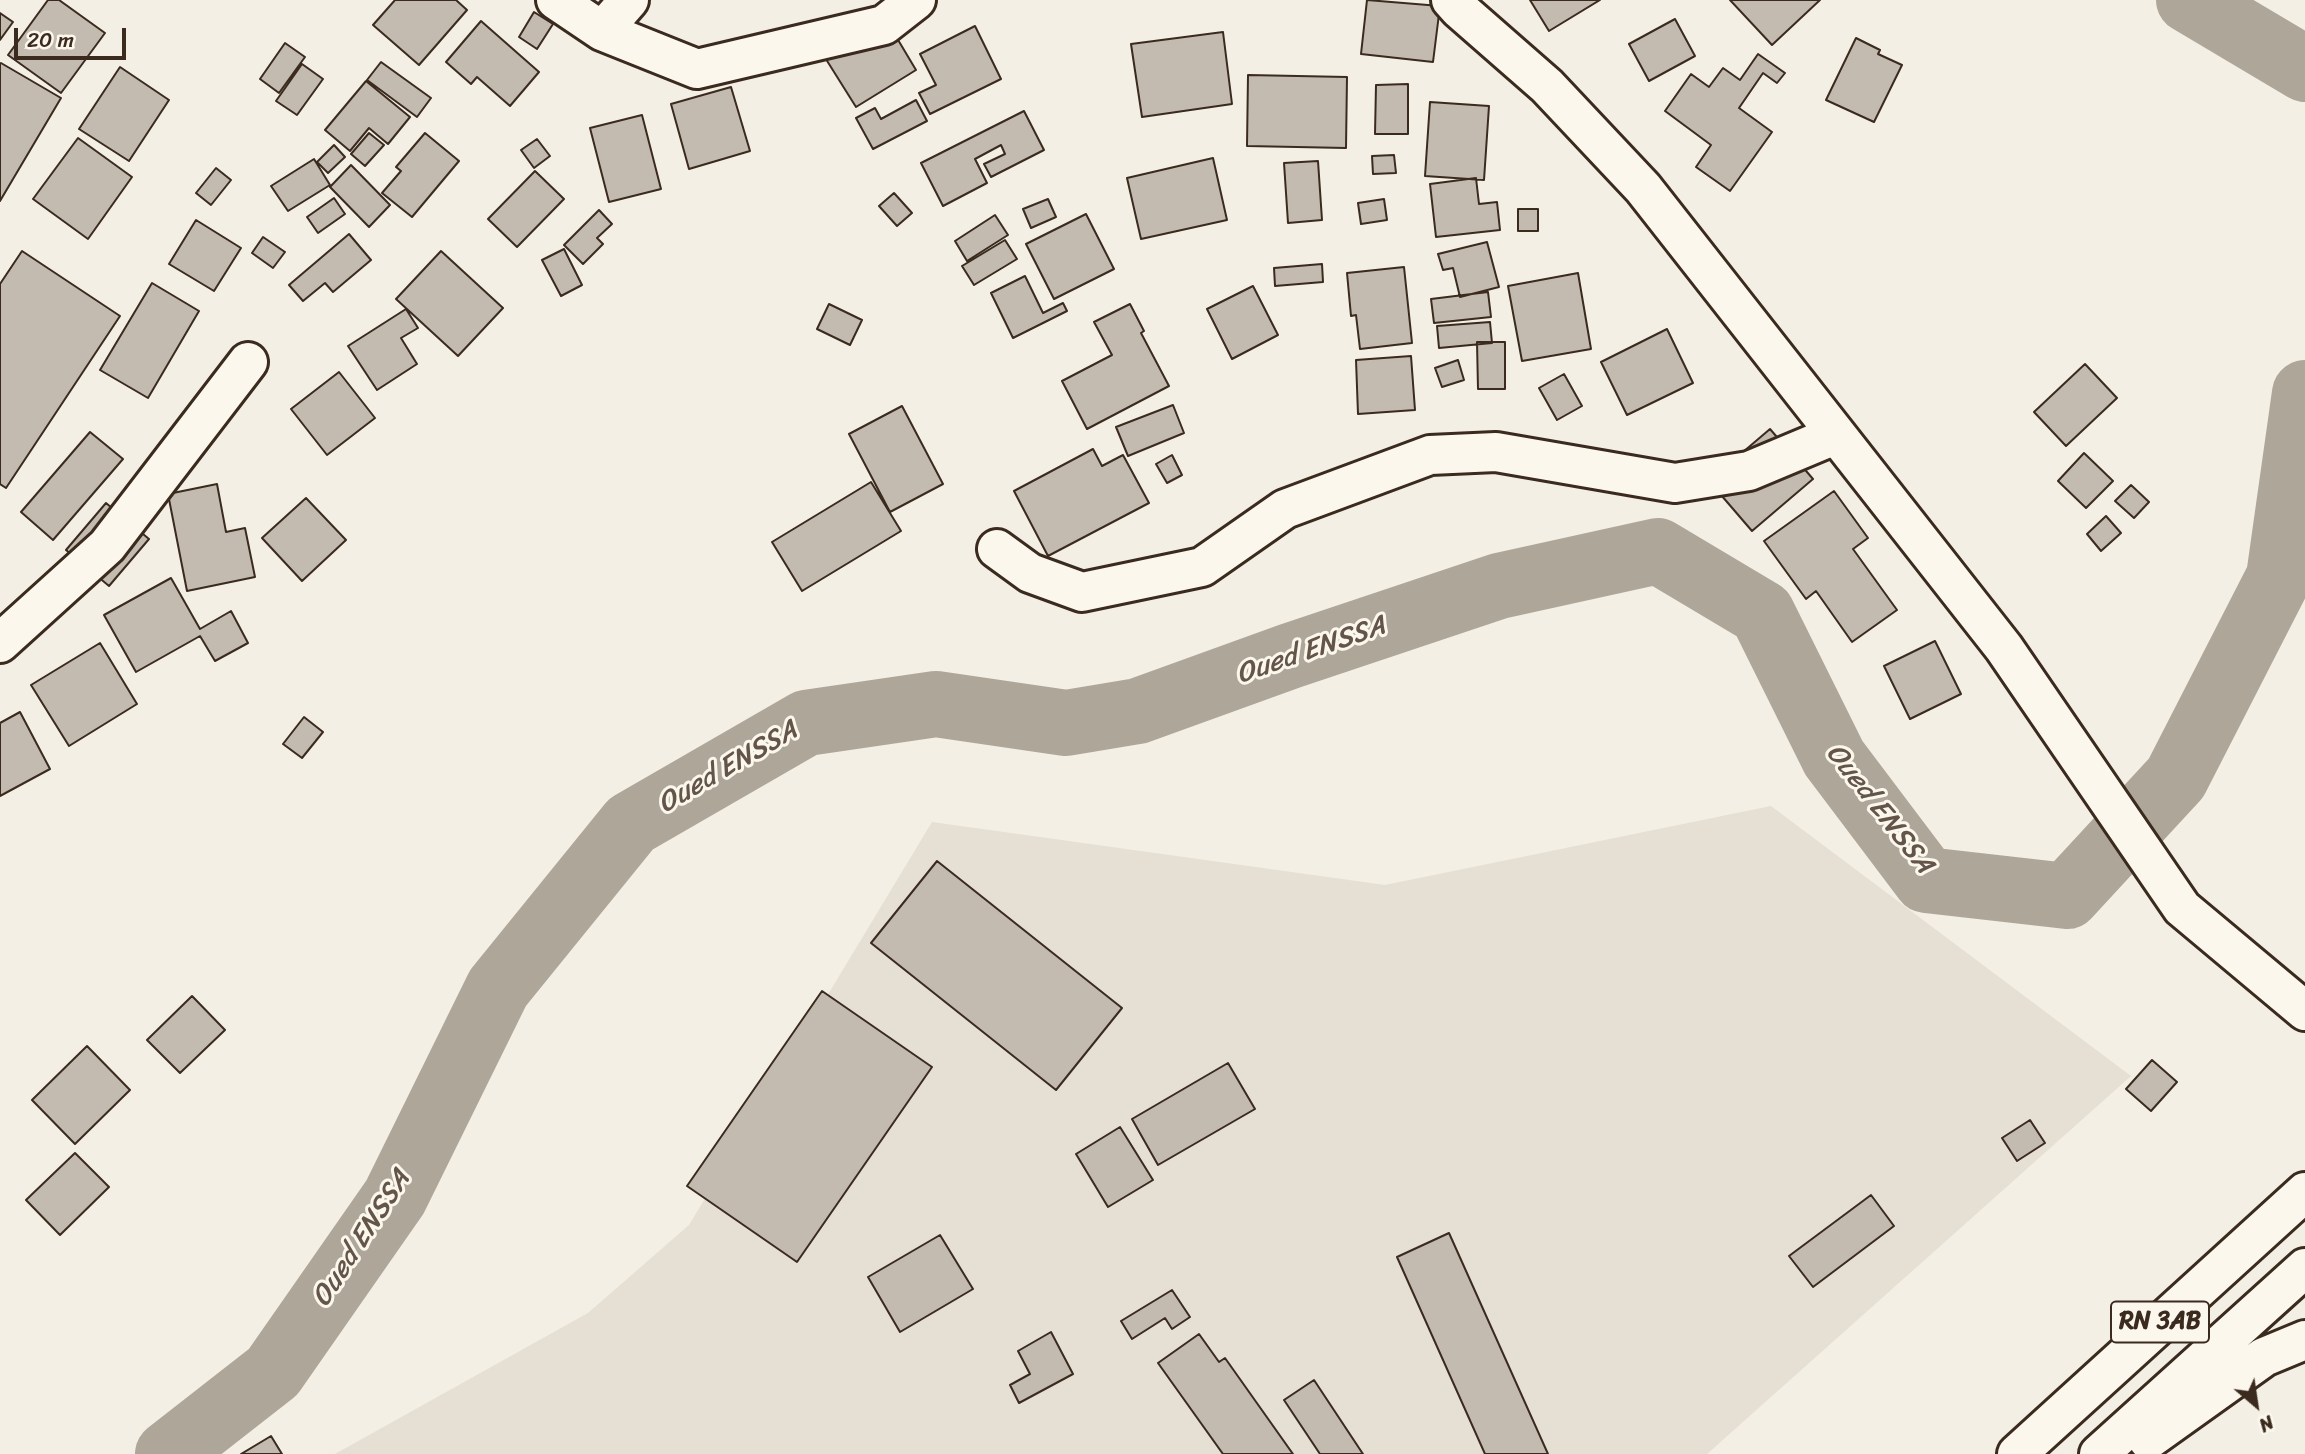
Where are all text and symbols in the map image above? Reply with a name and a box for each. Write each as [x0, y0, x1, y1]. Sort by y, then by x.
scale bar [18, 14, 130, 58]
text: 20 m [27, 21, 74, 59]
water label: Oued ENSSA [1232, 610, 1390, 692]
water label: Oued ENSSA [652, 715, 804, 821]
water label: Oued ENSSA [1818, 737, 1940, 881]
water label: Oued ENSSA [306, 1165, 418, 1313]
road number: RN 3AB [2111, 1302, 2209, 1342]
north arrow [2221, 1370, 2291, 1440]
text: N [2253, 1406, 2280, 1441]

